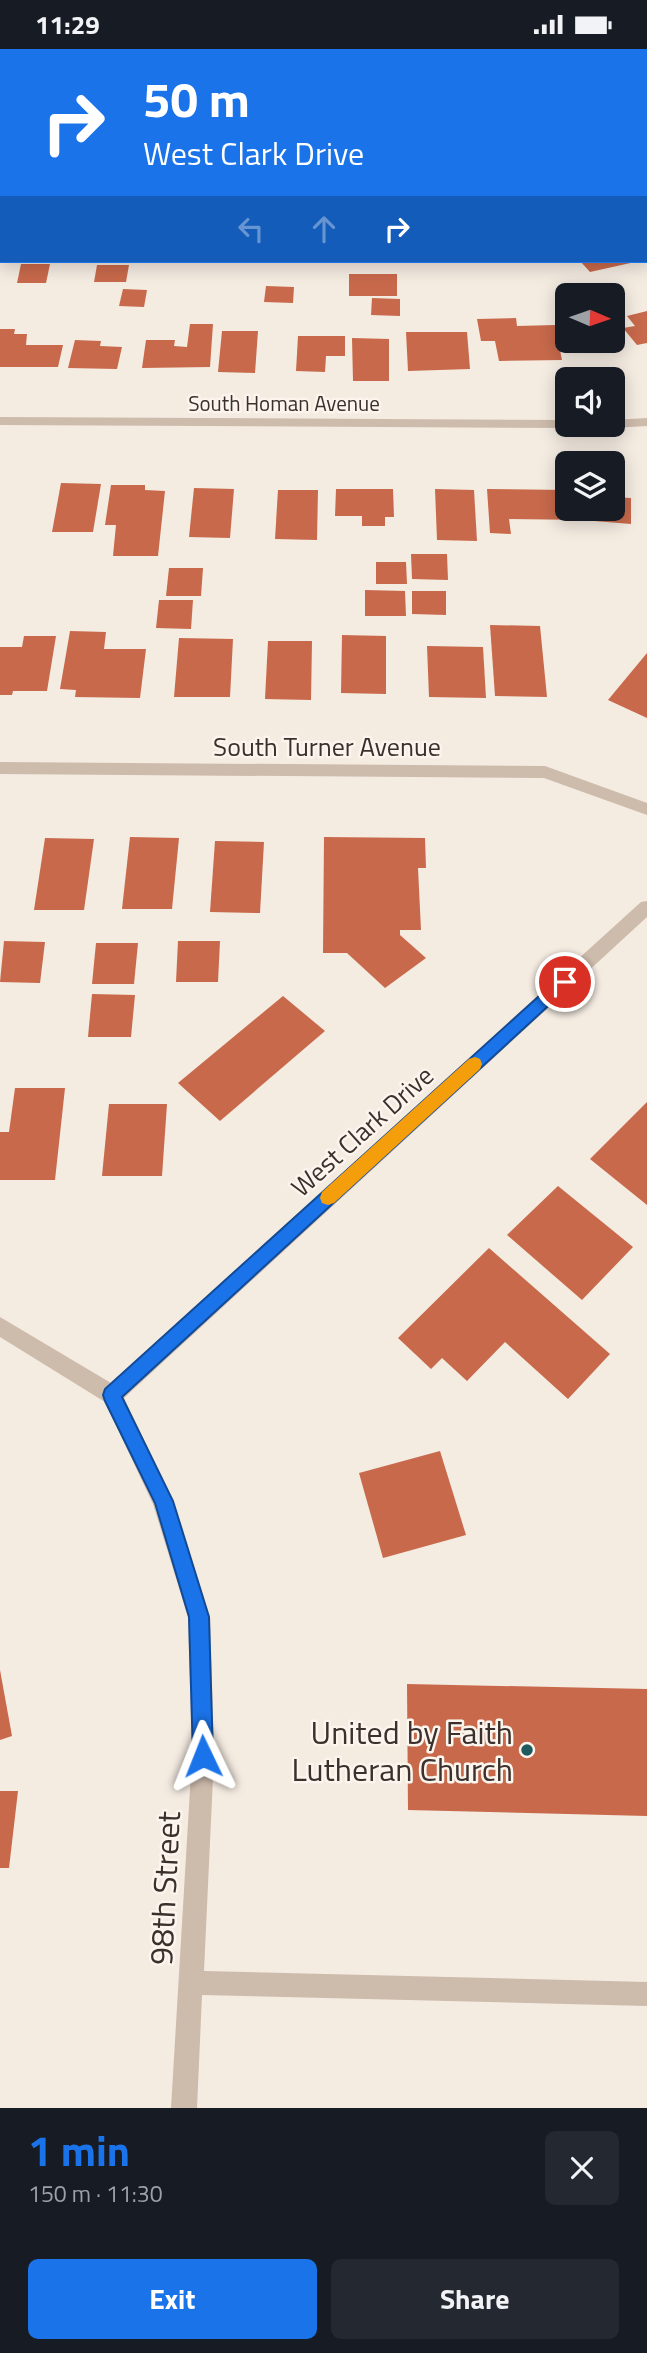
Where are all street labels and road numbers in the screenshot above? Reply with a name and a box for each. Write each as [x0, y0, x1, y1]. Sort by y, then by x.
street label: South Homan Avenue [188, 387, 380, 419]
street label: South Turner Avenue [213, 727, 441, 766]
street label: West Clark Drive [282, 1056, 442, 1206]
street label: 98th Street [136, 1810, 192, 1966]

